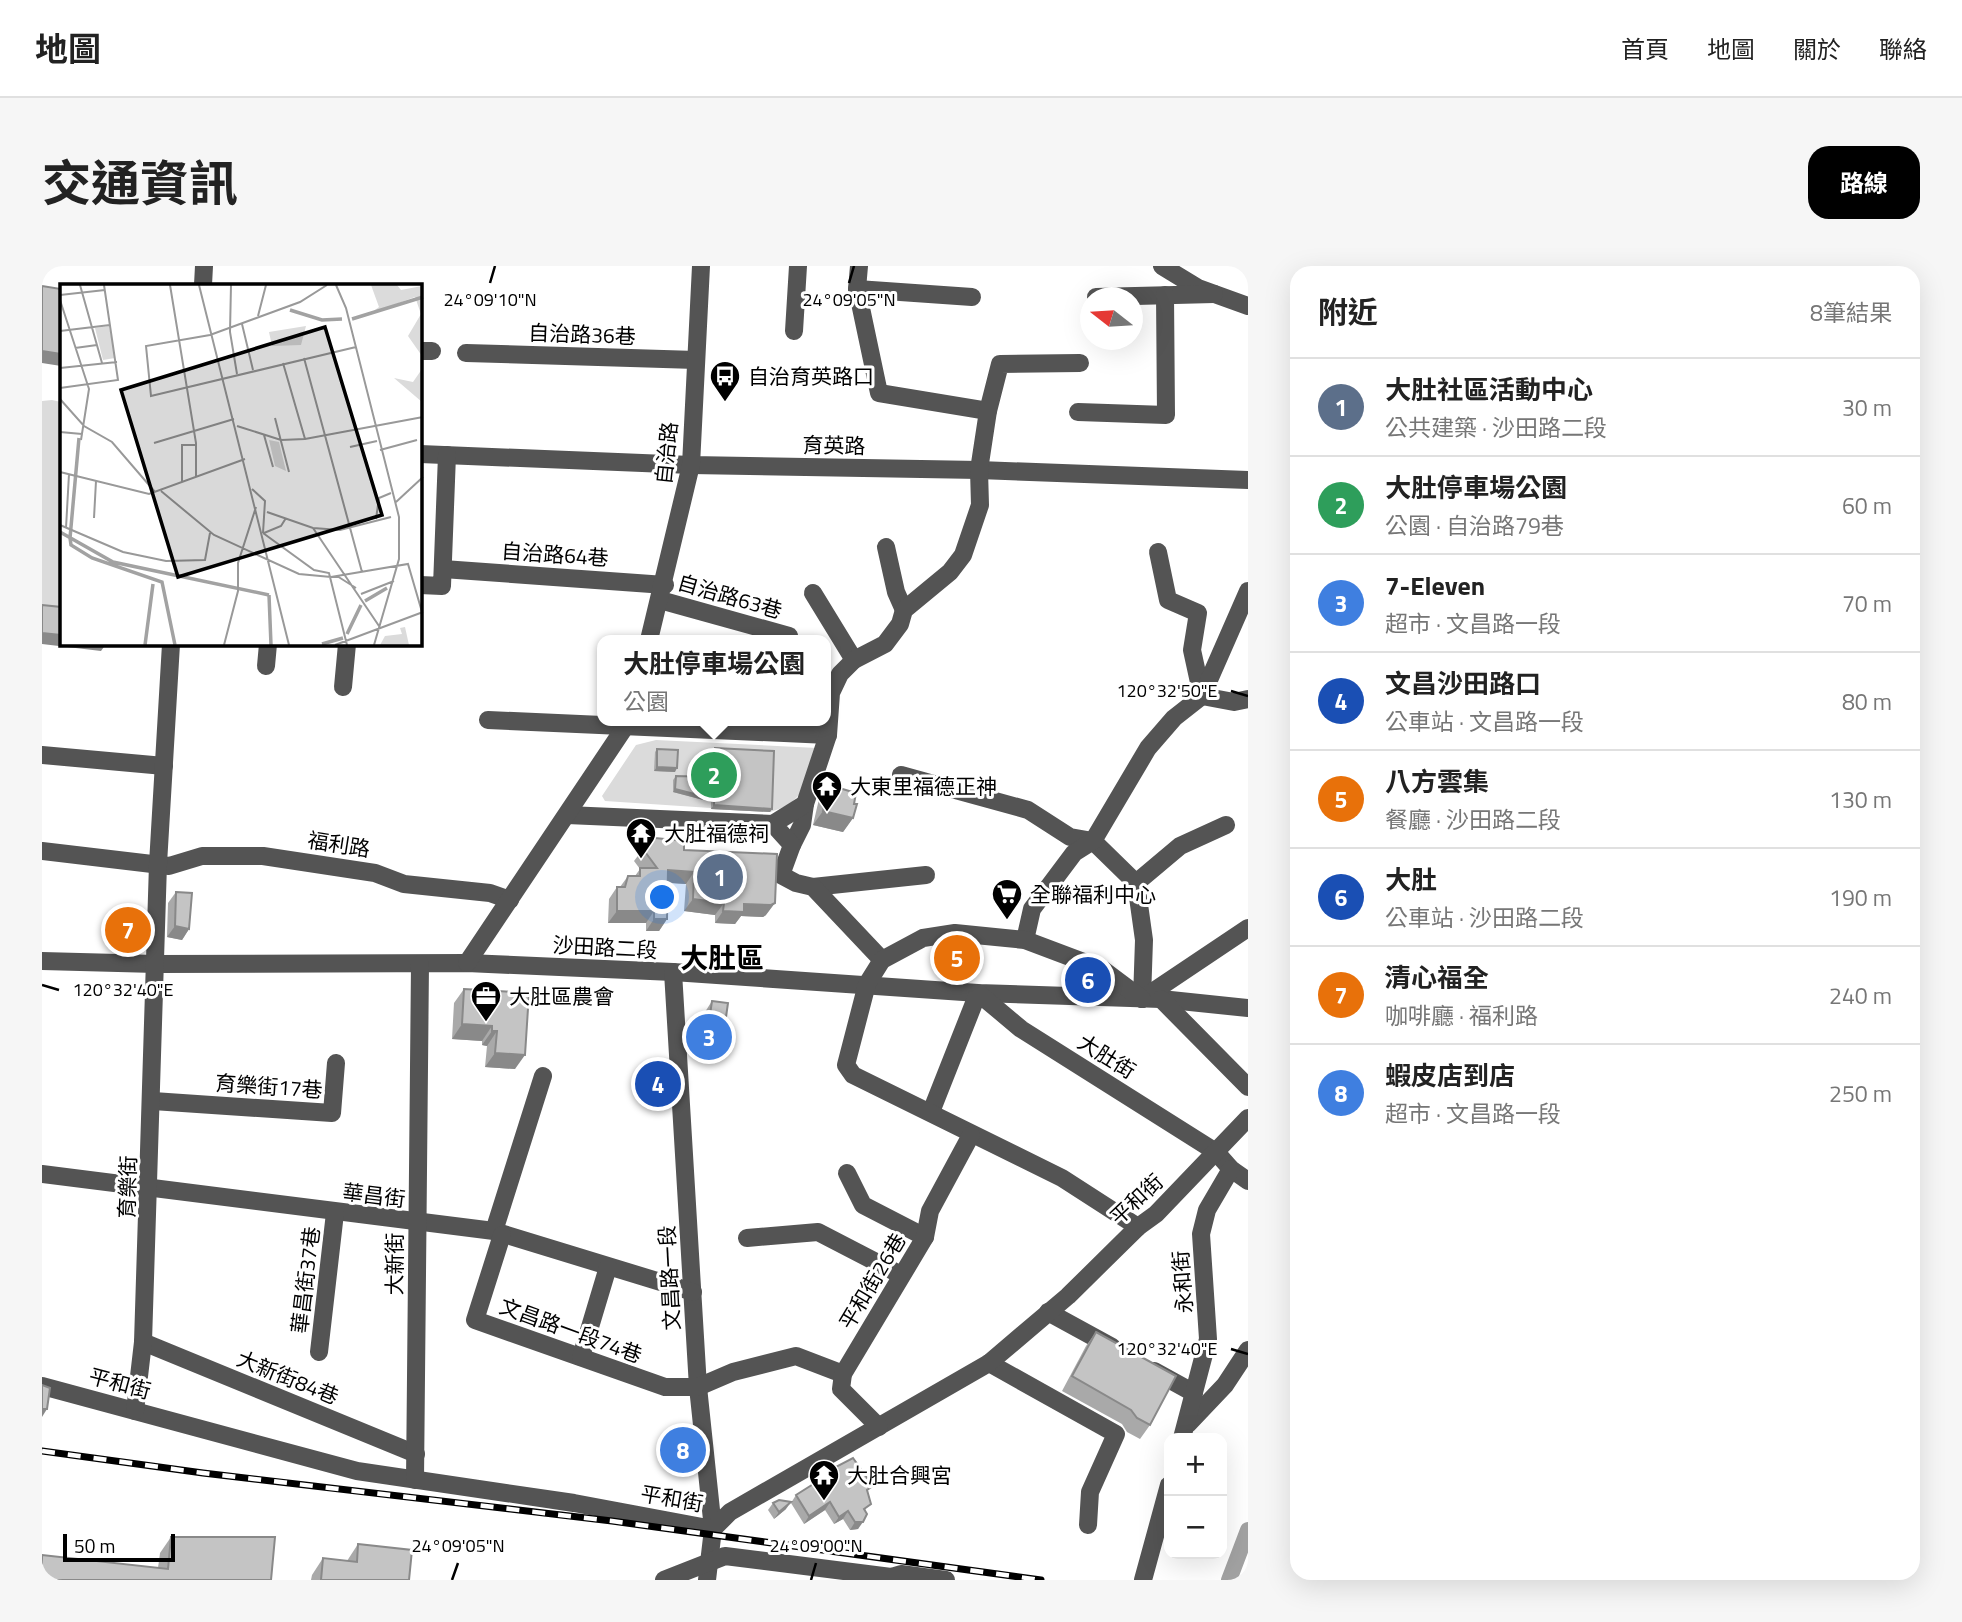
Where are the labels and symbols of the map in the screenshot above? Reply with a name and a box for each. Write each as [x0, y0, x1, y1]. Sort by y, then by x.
inset map [60, 284, 422, 646]
text: 24°09'10"N [443, 286, 537, 313]
text: 24°09'05"N [802, 286, 896, 313]
north arrow [1080, 287, 1143, 350]
street label: 自治路36巷 [528, 316, 636, 352]
bus stop icon: 自治育英路口 [708, 359, 742, 403]
place label: 自治育英路口 [748, 360, 874, 392]
street label: 自治路 [647, 420, 685, 486]
street label: 育英路 [802, 428, 866, 462]
street label: 自治路64巷 [500, 534, 610, 574]
street label: 自治路63巷 [674, 566, 786, 626]
text: 120°32'50"E [1116, 677, 1218, 704]
pin: 2 [691, 749, 737, 801]
temple icon: 大東里福德正神 [810, 769, 844, 813]
place label: 大東里福德正神 [850, 770, 997, 802]
temple icon: 大肚福德祠 [624, 816, 658, 860]
place label: 大肚福德祠 [664, 817, 769, 849]
street label: 福利路 [305, 823, 373, 865]
pin: 1 [697, 851, 743, 903]
supermarket icon: 全聯福利中心 [990, 877, 1024, 921]
place label: 全聯福利中心 [1030, 878, 1156, 910]
your location [645, 880, 679, 914]
pin: 7 [105, 904, 151, 956]
street label: 沙田路二段 [552, 928, 658, 966]
pin: 5 [934, 932, 980, 984]
district label: 大肚區 [680, 936, 764, 979]
pin: 6 [1065, 954, 1111, 1006]
text: 120°32'40"E [72, 976, 174, 1003]
office icon: 大肚區農會 [469, 979, 503, 1023]
place label: 大肚區農會 [509, 980, 614, 1012]
pin: 3 [686, 1011, 732, 1063]
street label: 大肚街 [1072, 1026, 1142, 1086]
pin: 4 [635, 1058, 681, 1110]
street label: 育樂街17巷 [214, 1066, 324, 1106]
street label: 育樂街 [110, 1155, 144, 1219]
street label: 平和街 [1102, 1166, 1170, 1232]
street label: 華昌街 [341, 1175, 407, 1215]
street label: 華昌街37巷 [283, 1225, 327, 1335]
street label: 文昌路一段 [650, 1225, 688, 1331]
street label: 平和街26巷 [831, 1227, 913, 1335]
street label: 大新街 [378, 1233, 410, 1296]
street label: 永和街 [1164, 1249, 1200, 1315]
street label: 文昌路一段74巷 [495, 1289, 647, 1371]
text: 120°32'40"E [1116, 1335, 1218, 1362]
street label: 大新街84巷 [232, 1342, 344, 1412]
street label: 平和街 [85, 1359, 155, 1407]
pin: 8 [660, 1424, 706, 1476]
temple icon: 大肚合興宮 [807, 1458, 841, 1502]
place label: 大肚合興宮 [847, 1459, 952, 1491]
street label: 平和街 [638, 1477, 706, 1519]
scale bar [63, 1531, 175, 1563]
text: 24°09'05"N [411, 1532, 505, 1559]
text: 24°09'00"N [769, 1532, 863, 1559]

